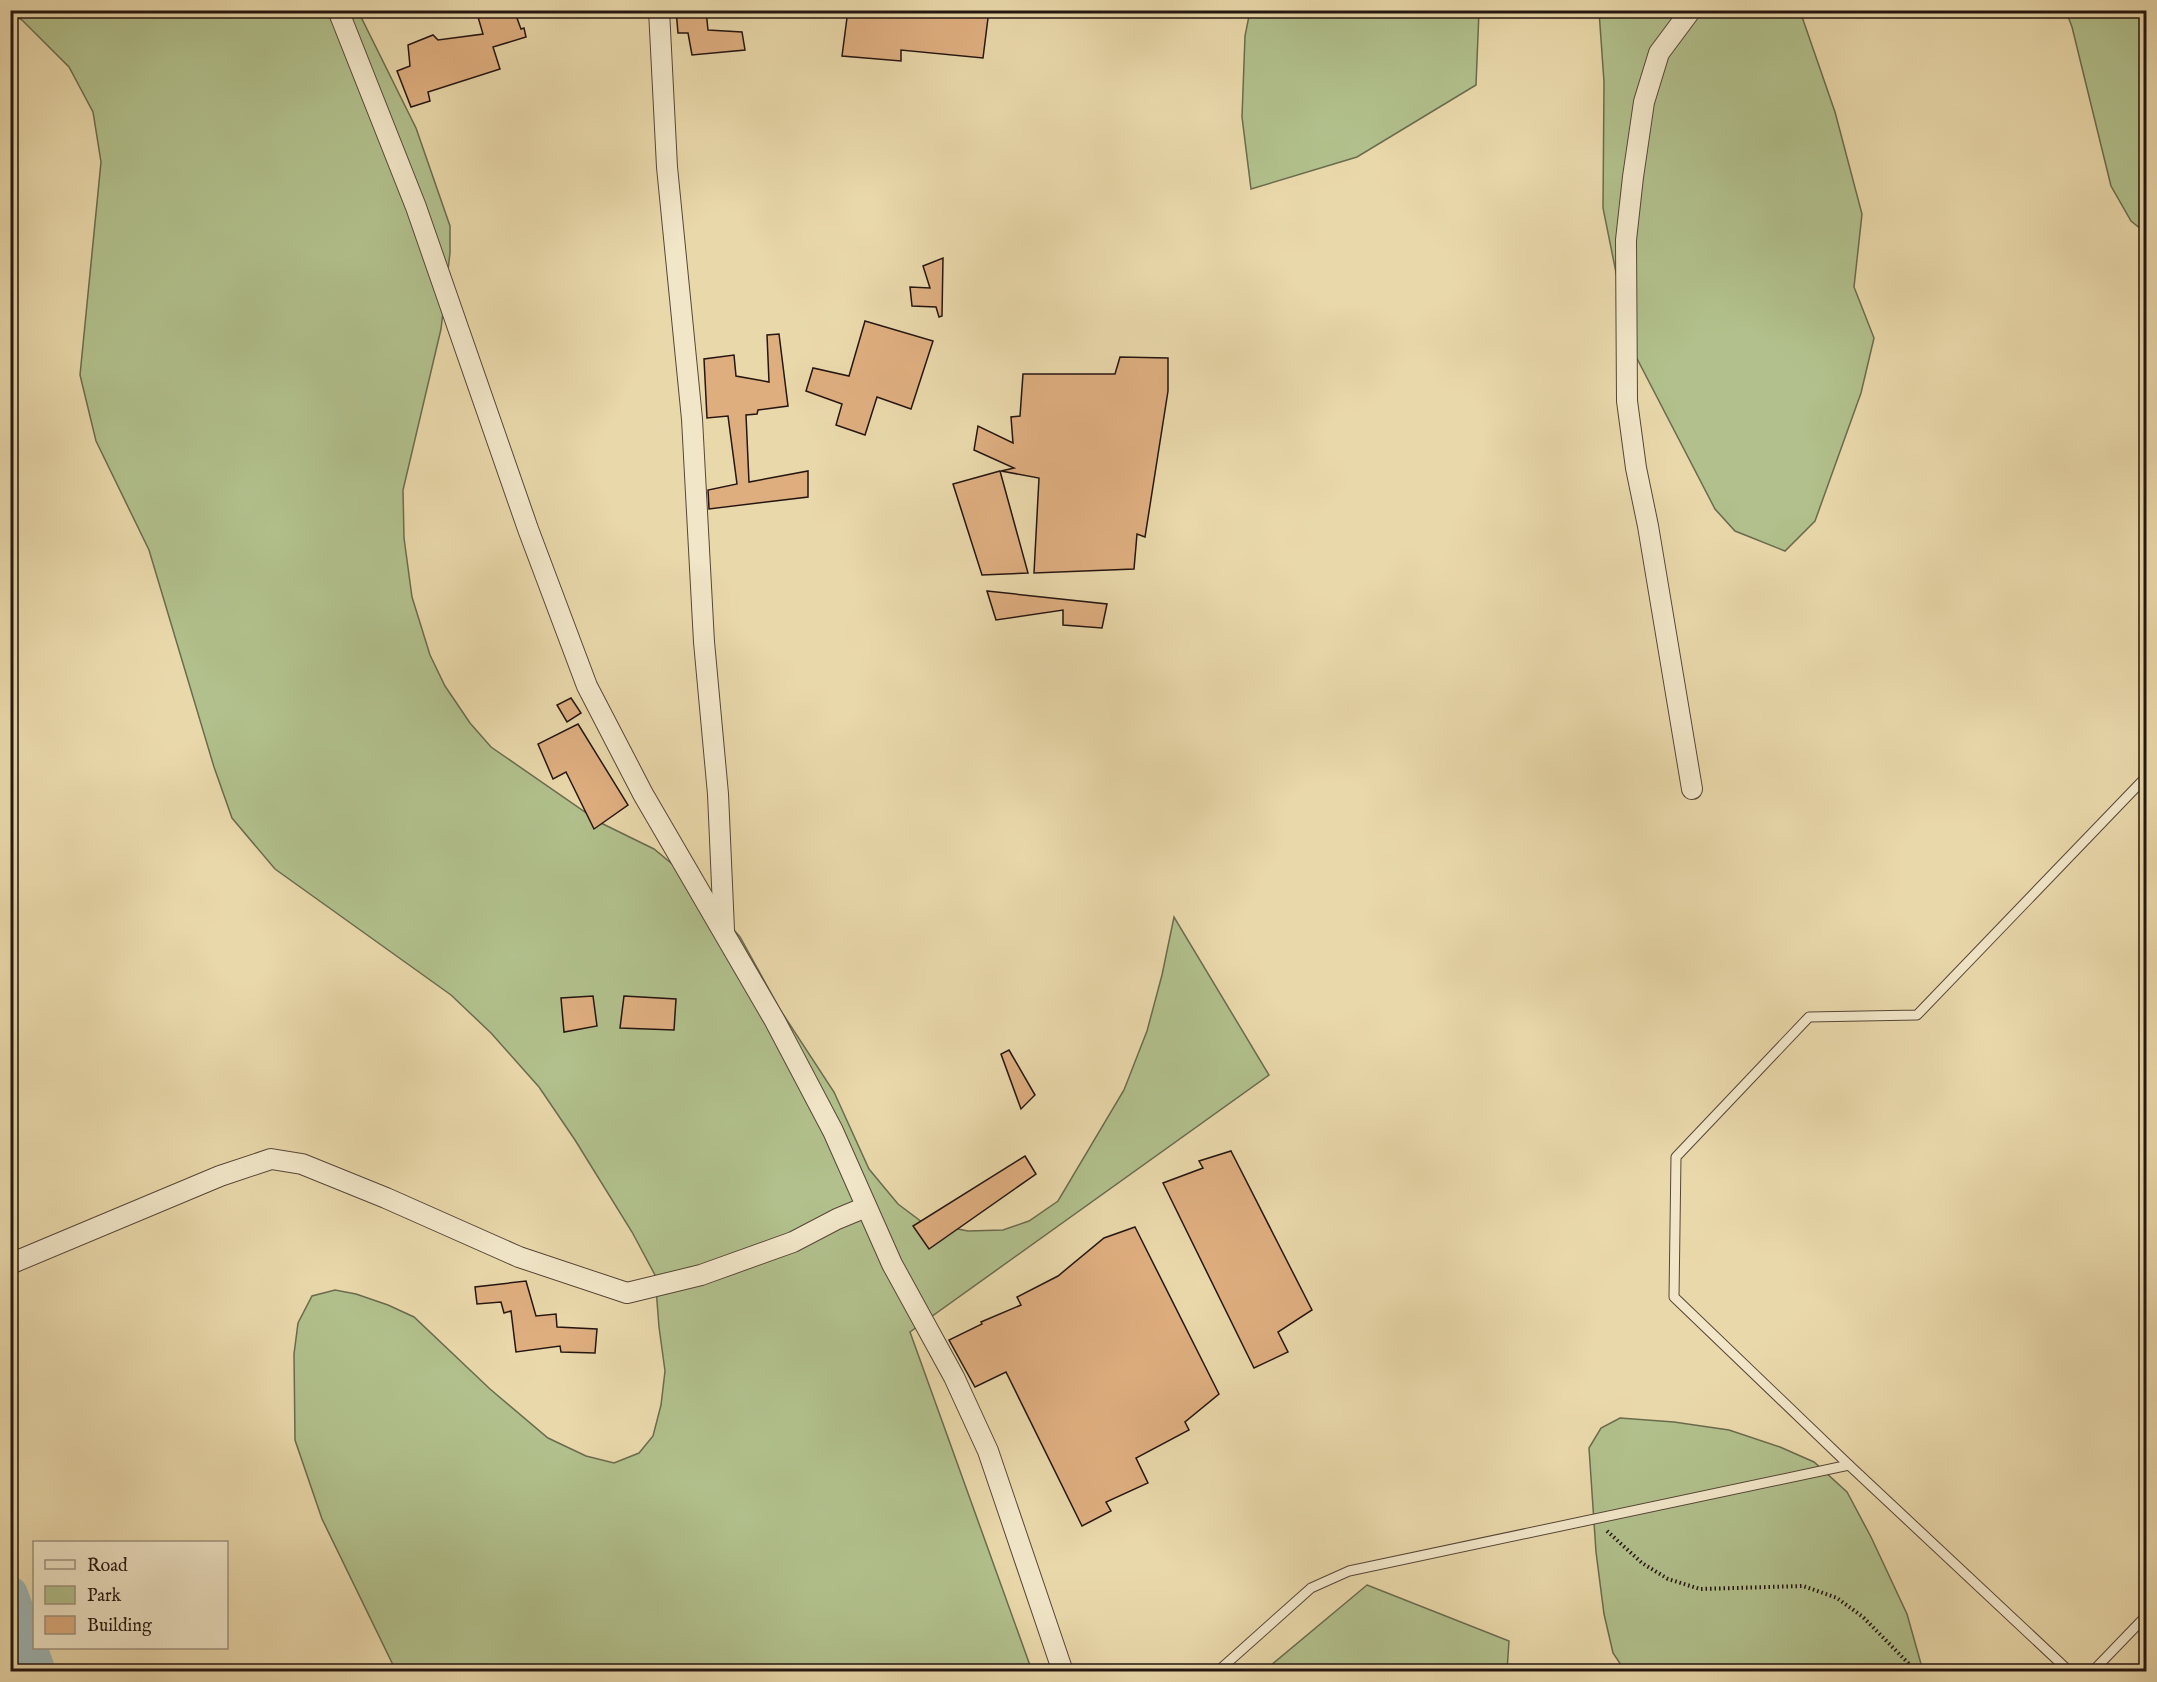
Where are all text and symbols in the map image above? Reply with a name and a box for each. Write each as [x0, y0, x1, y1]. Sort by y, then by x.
legend [33, 1541, 228, 1649]
text: Road [87, 1555, 128, 1578]
text: Park [87, 1585, 122, 1608]
text: Building [87, 1615, 152, 1638]

